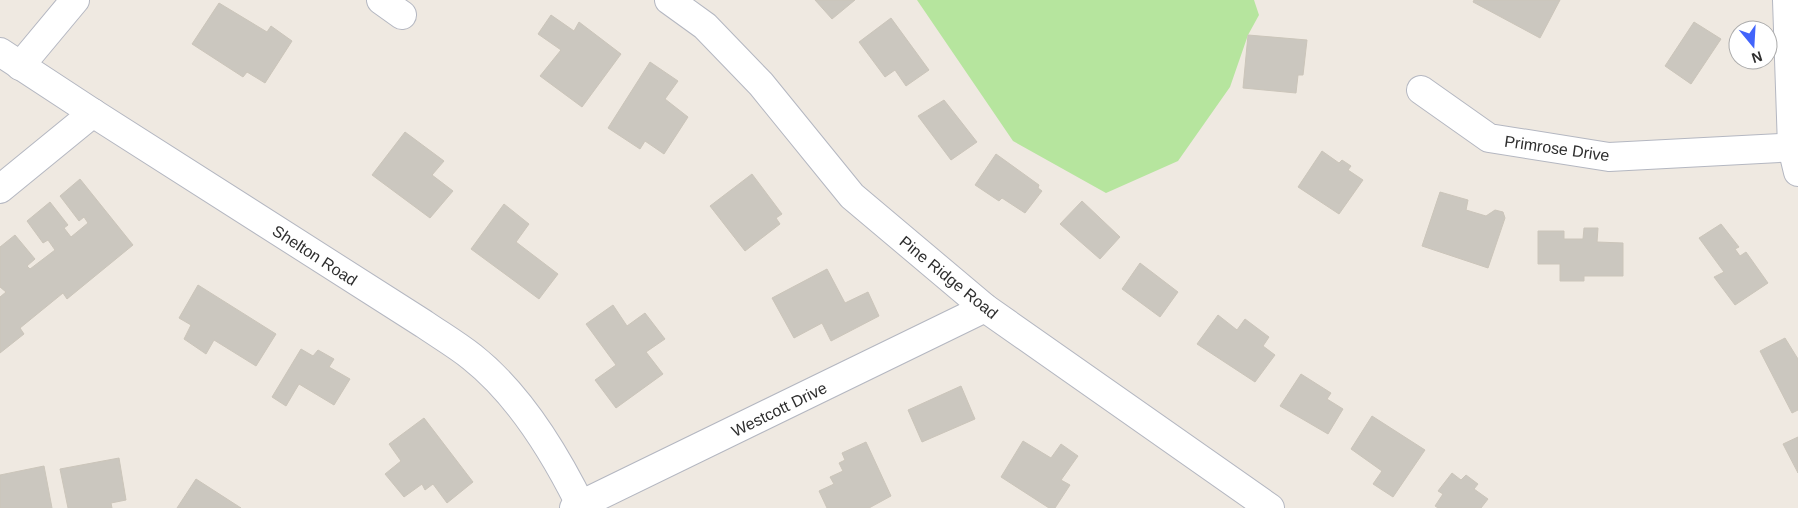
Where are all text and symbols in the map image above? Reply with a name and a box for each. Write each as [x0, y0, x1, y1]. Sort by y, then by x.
north arrow [1728, 20, 1778, 70]
text: N [1750, 48, 1764, 67]
street label: Primrose Drive [1503, 133, 1611, 164]
street label: Shelton Road [269, 222, 360, 289]
street label: Pine Ridge Road [896, 233, 1001, 322]
street label: Westcott Drive [729, 379, 830, 440]

